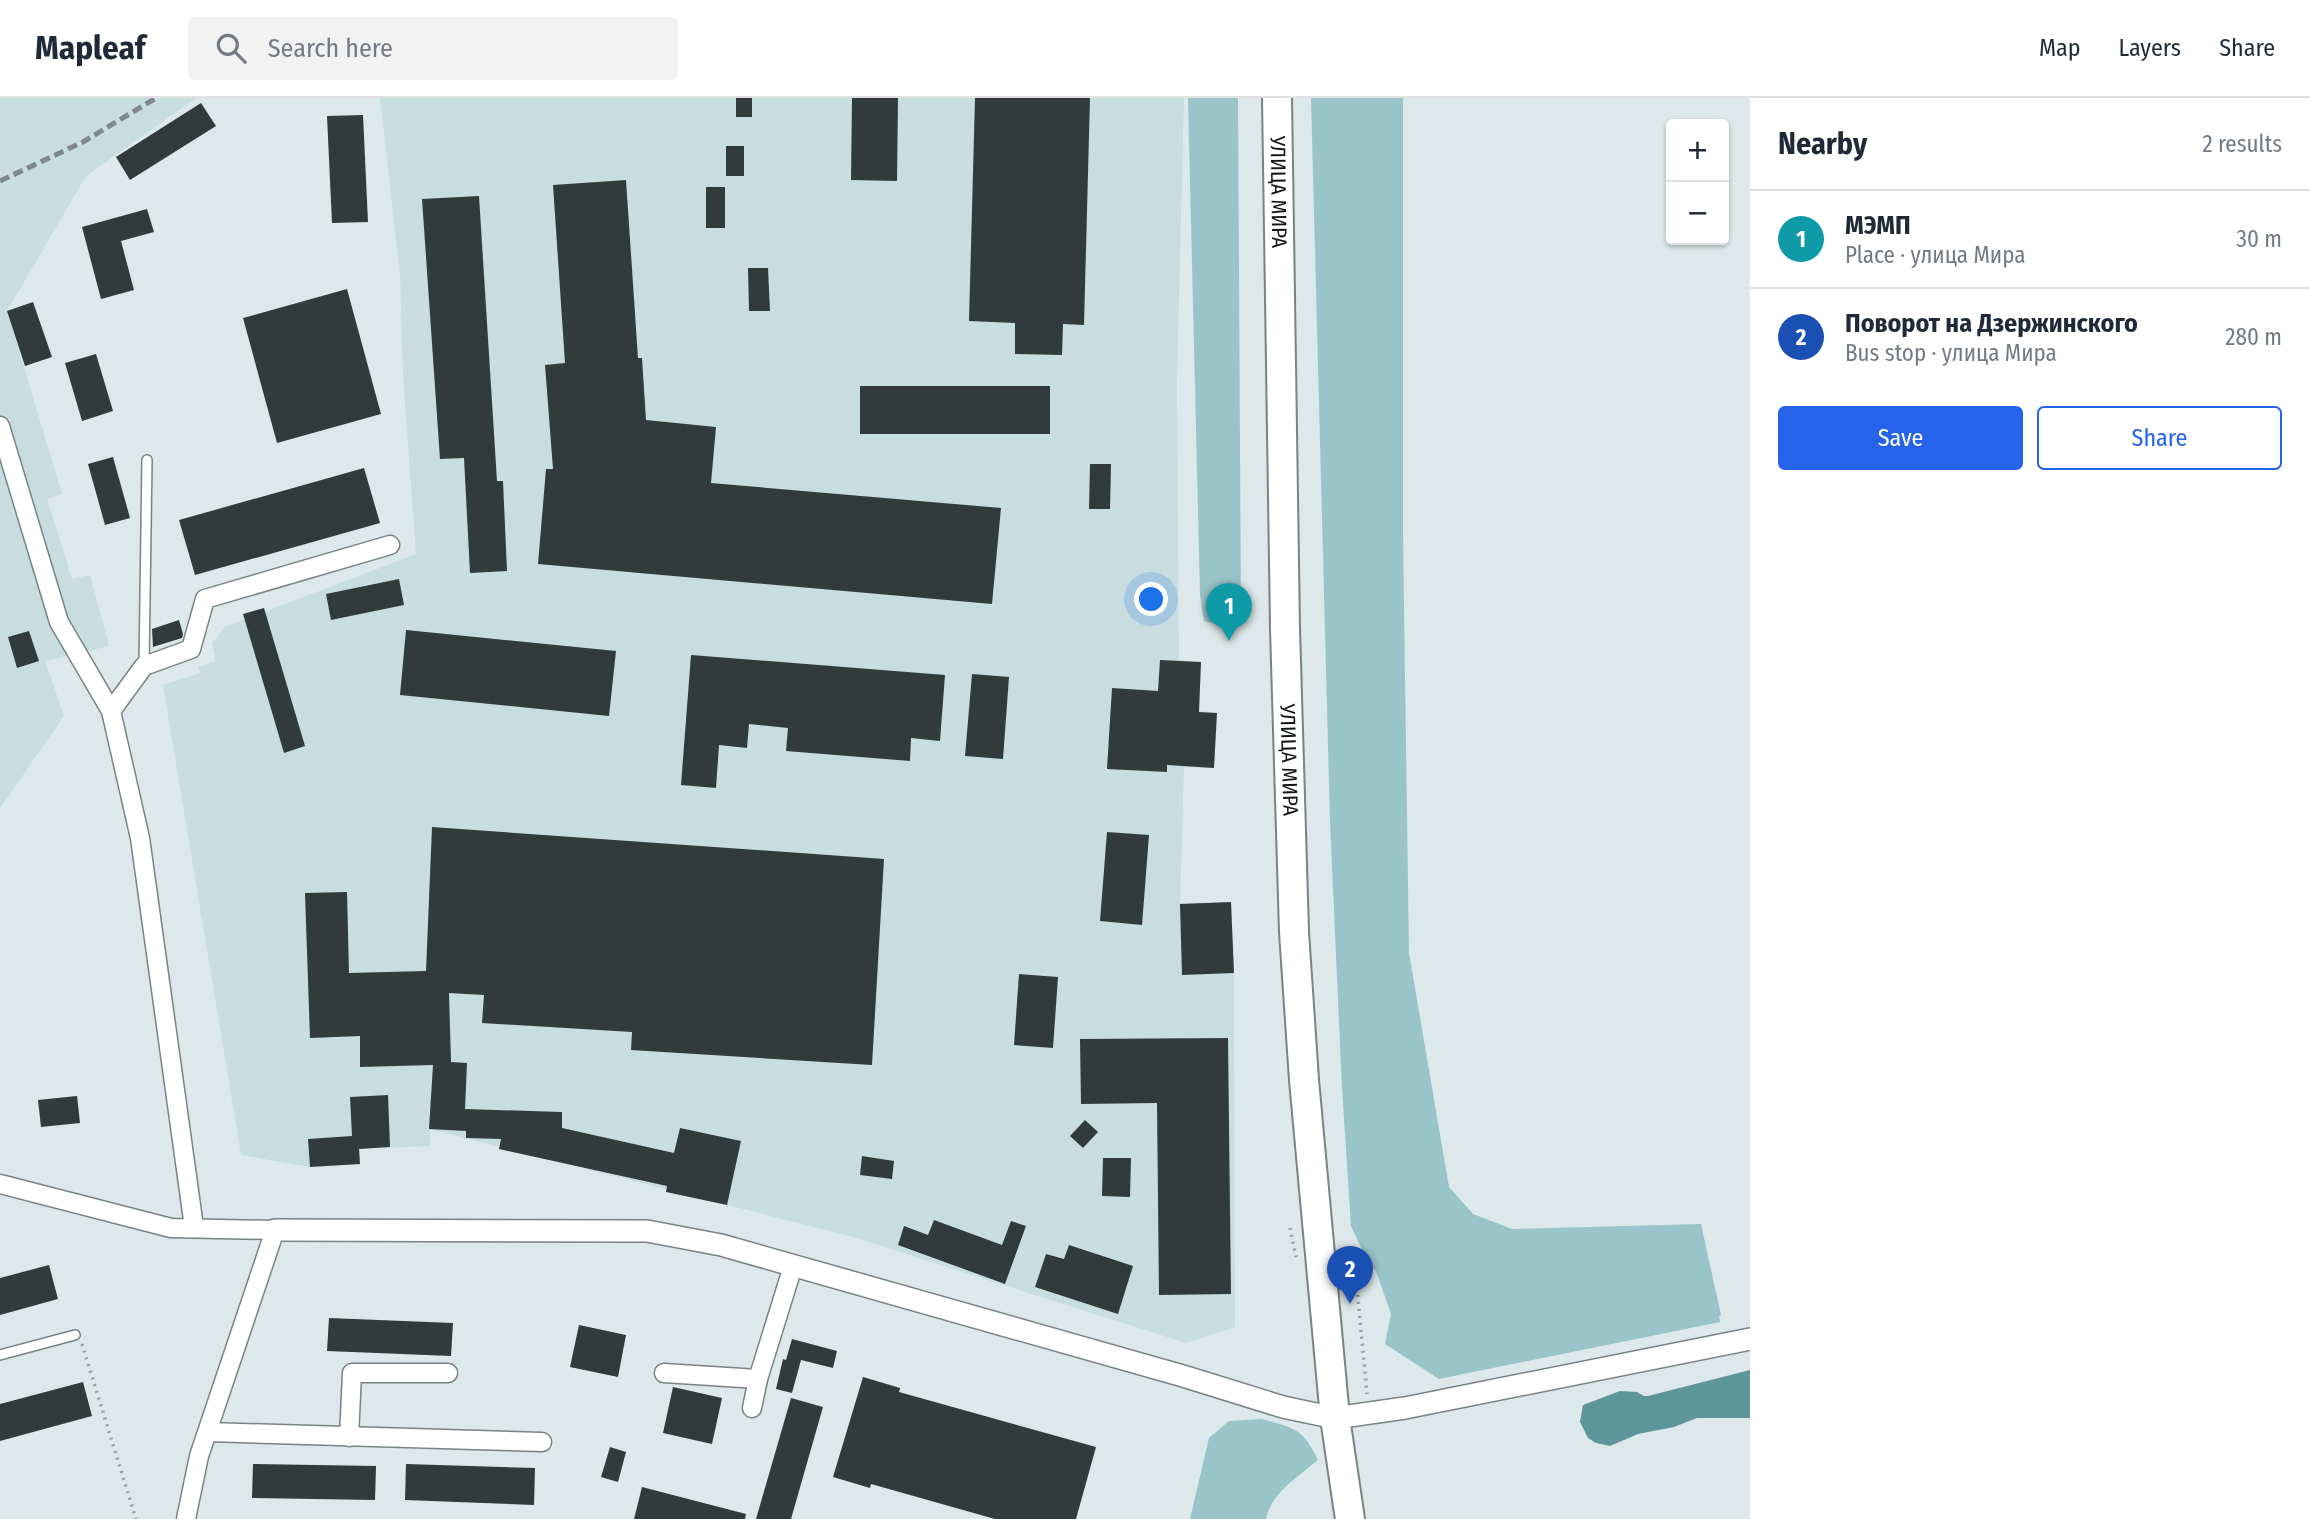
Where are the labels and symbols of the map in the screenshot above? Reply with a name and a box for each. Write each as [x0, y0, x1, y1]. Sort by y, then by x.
street label: УЛИЦА МИРА [1265, 135, 1292, 248]
your location [1134, 582, 1168, 616]
pin: 1 [1206, 583, 1252, 641]
street label: УЛИЦА МИРА [1274, 703, 1304, 816]
pin: 2 [1327, 1246, 1373, 1304]

